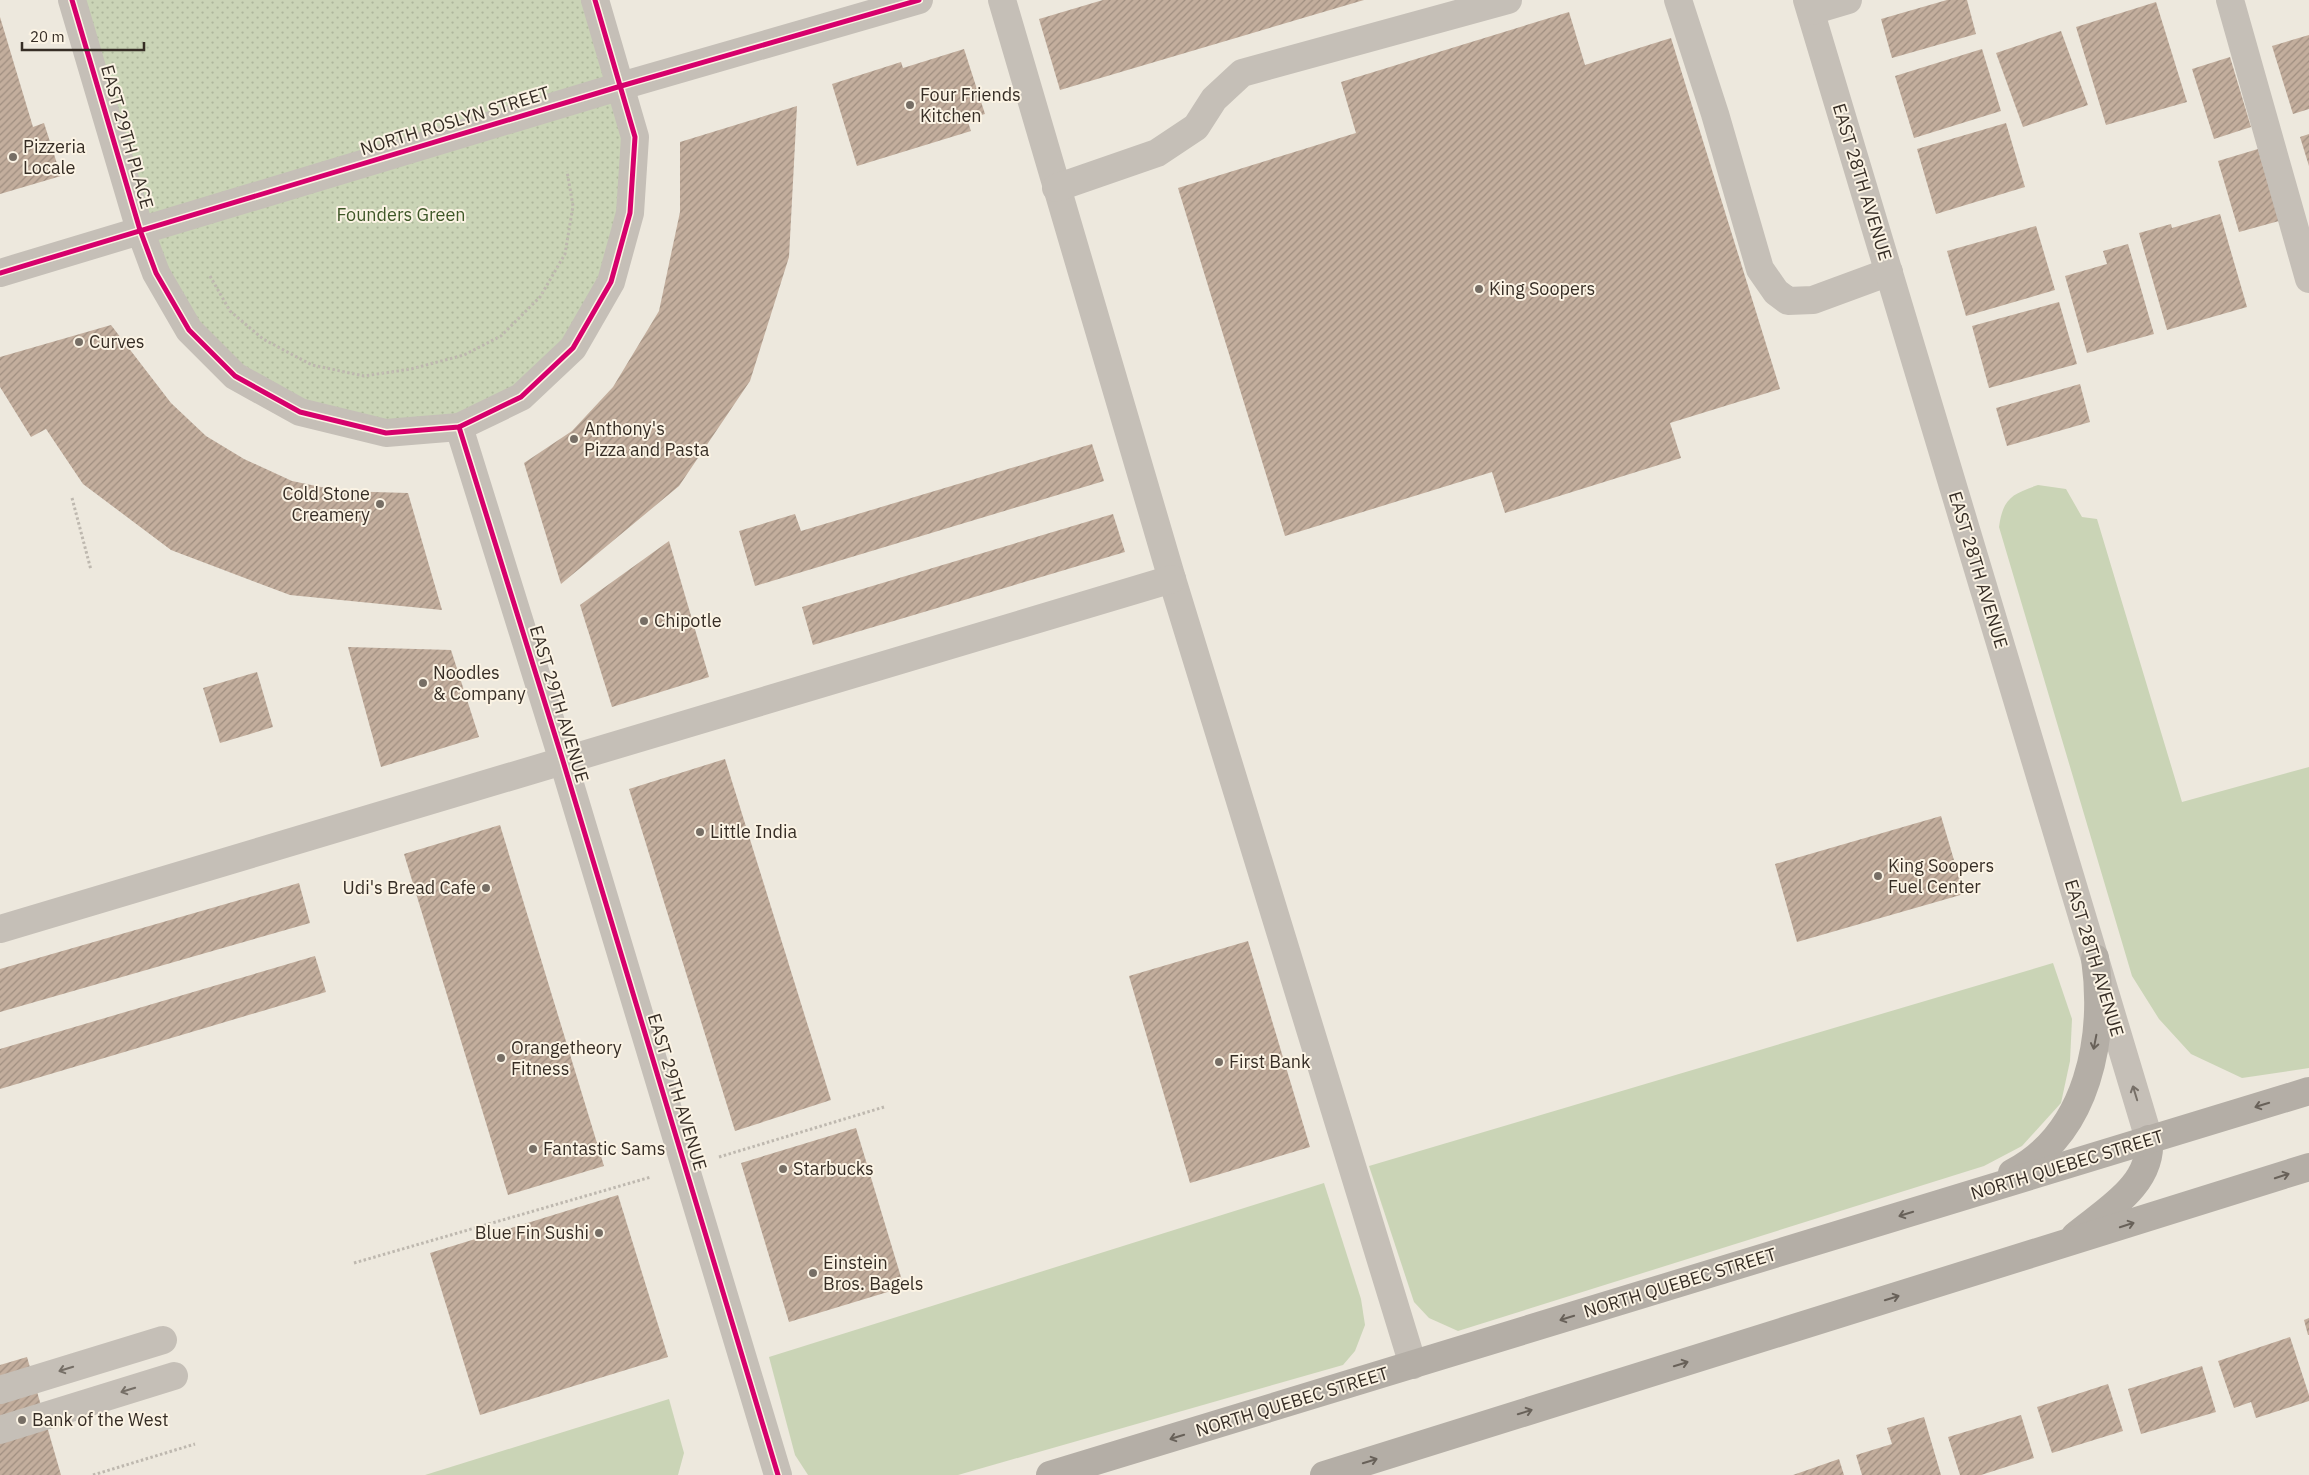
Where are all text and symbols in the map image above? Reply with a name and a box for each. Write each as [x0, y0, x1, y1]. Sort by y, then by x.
scale bar [22, 20, 145, 52]
text: 20 m [30, 27, 65, 46]
street label: EAST 29TH PLACE [96, 62, 159, 212]
street label: NORTH ROSLYN STREET [357, 81, 552, 160]
place label: Four Friends Kitchen [920, 83, 1021, 127]
marker: Four Friends Kitchen [904, 99, 916, 111]
street label: EAST 28TH AVENUE [1828, 100, 1897, 263]
place label: Pizzeria Locale [23, 135, 86, 179]
marker: Pizzeria Locale [7, 151, 19, 163]
park label: Founders Green [336, 203, 466, 226]
place label: King Soopers [1489, 277, 1595, 300]
marker: King Soopers [1473, 283, 1485, 295]
place label: Curves [89, 330, 145, 353]
marker: Curves [73, 336, 85, 348]
place label: Anthony's Pizza and Pasta [584, 417, 710, 461]
marker: Anthony's Pizza and Pasta [568, 433, 580, 445]
place label: Cold Stone Creamery [282, 482, 370, 526]
street label: EAST 28TH AVENUE [1944, 488, 2013, 651]
marker: Cold Stone Creamery [374, 498, 386, 510]
place label: Chipotle [654, 609, 722, 632]
marker: Chipotle [638, 615, 650, 627]
street label: EAST 29TH AVENUE [525, 622, 594, 785]
place label: Noodles & Company [433, 661, 526, 705]
marker: Noodles & Company [417, 677, 429, 689]
place label: Little India [710, 820, 797, 843]
marker: Little India [694, 826, 706, 838]
place label: King Soopers Fuel Center [1888, 854, 1994, 898]
marker: King Soopers Fuel Center [1872, 870, 1884, 882]
place label: Udi's Bread Cafe [343, 876, 476, 899]
street label: EAST 28TH AVENUE [2060, 876, 2129, 1039]
marker: Udi's Bread Cafe [480, 882, 492, 894]
street label: EAST 29TH AVENUE [643, 1010, 712, 1173]
one-way arrow [2090, 1033, 2100, 1049]
place label: Orangetheory Fitness [511, 1036, 622, 1080]
place label: First Bank [1229, 1050, 1311, 1073]
marker: Orangetheory Fitness [495, 1052, 507, 1064]
marker: First Bank [1213, 1056, 1225, 1068]
one-way arrow [2129, 1085, 2139, 1101]
one-way arrow [2255, 1101, 2271, 1110]
street label: NORTH QUEBEC STREET [1968, 1124, 2166, 1205]
place label: Fantastic Sams [543, 1137, 665, 1160]
marker: Fantastic Sams [527, 1143, 539, 1155]
place label: Starbucks [793, 1157, 874, 1180]
marker: Starbucks [777, 1163, 789, 1175]
one-way arrow [2274, 1170, 2290, 1180]
one-way arrow [1899, 1209, 1915, 1219]
one-way arrow [2119, 1219, 2135, 1229]
place label: Blue Fin Sushi [475, 1221, 589, 1244]
marker: Blue Fin Sushi [593, 1227, 605, 1239]
street label: NORTH QUEBEC STREET [1581, 1242, 1779, 1323]
place label: Einstein Bros. Bagels [823, 1251, 923, 1295]
marker: Einstein Bros. Bagels [807, 1267, 819, 1279]
one-way arrow [1884, 1293, 1900, 1303]
one-way arrow [1559, 1313, 1575, 1323]
one-way arrow [1672, 1359, 1688, 1369]
street label: NORTH QUEBEC STREET [1193, 1361, 1391, 1442]
one-way arrow [59, 1365, 75, 1375]
one-way arrow [120, 1386, 136, 1396]
one-way arrow [1517, 1407, 1533, 1417]
place label: Bank of the West [32, 1408, 169, 1431]
marker: Bank of the West [16, 1414, 28, 1426]
one-way arrow [1169, 1432, 1185, 1442]
one-way arrow [1362, 1455, 1378, 1465]

